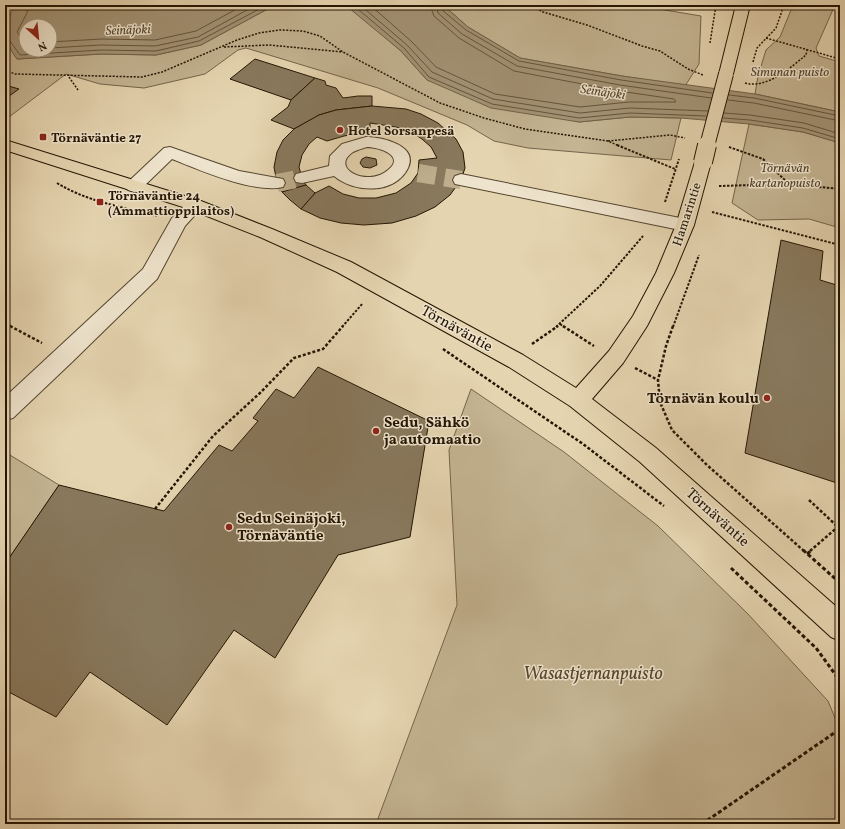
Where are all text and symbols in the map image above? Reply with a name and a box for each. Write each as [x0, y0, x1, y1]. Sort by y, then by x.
north arrow [18, 18, 58, 58]
water label: Seinäjoki [105, 21, 152, 41]
text: N [35, 37, 49, 54]
park label: Simunan puisto [751, 64, 829, 82]
water label: Seinäjoki [579, 81, 627, 105]
place label: Hotel Sorsanpesä [348, 123, 454, 141]
marker: Hotel Sorsanpesä [335, 125, 345, 135]
place label: Törnäväntie 27 [51, 130, 141, 148]
marker: Törnäväntie 27 [38, 132, 48, 142]
park label: Törnävän kartanopuisto [750, 160, 820, 193]
street label: Hamarintie [669, 180, 707, 249]
place label: Törnäväntie 24 (Ammattioppilaitos) [108, 188, 234, 221]
marker: Törnäväntie 24 (Ammattioppilaitos) [95, 197, 105, 207]
street label: Törnäväntie [417, 301, 496, 358]
place label: Törnävän koulu [647, 389, 759, 410]
marker: Törnävän koulu [762, 393, 772, 403]
place label: Sedu, Sähkö ja automaatio [384, 413, 482, 451]
marker: Sedu, Sähkö ja automaatio [371, 426, 381, 436]
street label: Törnäväntie [681, 484, 753, 552]
place label: Sedu Seinäjoki, Törnäväntie [237, 509, 346, 547]
marker: Sedu Seinäjoki, Törnäväntie [224, 522, 234, 532]
park label: Wasastjernanpuisto [523, 662, 663, 687]

